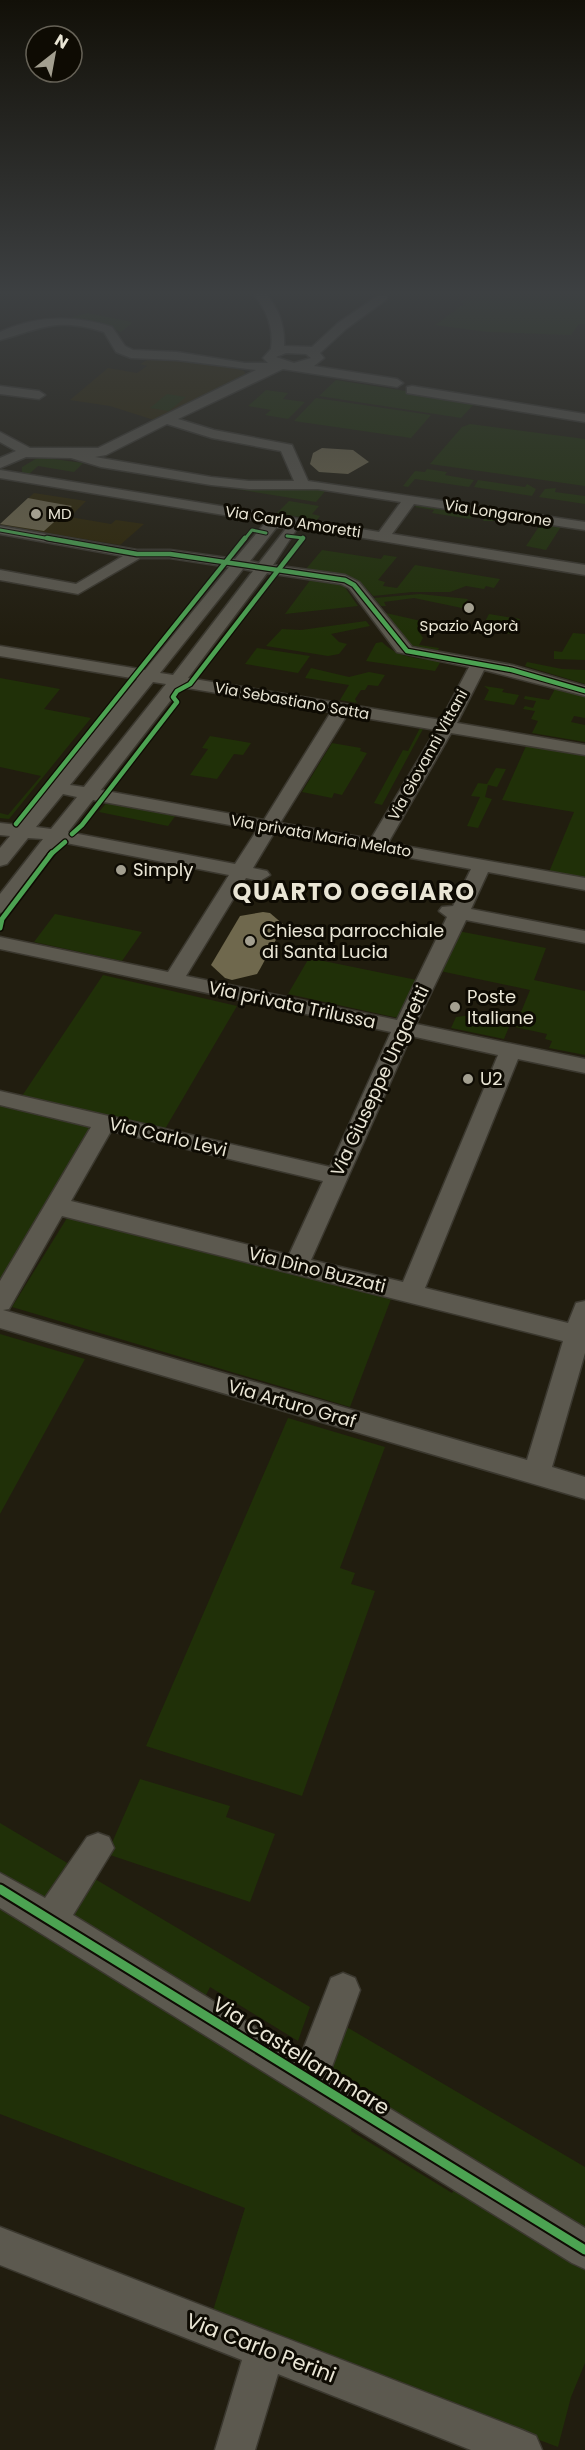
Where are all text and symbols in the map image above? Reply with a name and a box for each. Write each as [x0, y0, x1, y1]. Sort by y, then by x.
north arrow [24, 24, 84, 84]
text: N [50, 29, 73, 55]
street label: Via Longarone [443, 494, 553, 531]
street label: Via Carlo Amoretti [224, 500, 363, 543]
place label: MD [48, 503, 72, 524]
marker: MD [29, 507, 43, 521]
marker: Spazio Agorà [462, 601, 476, 615]
place label: Spazio Agorà [420, 615, 518, 636]
street label: Via Sebastiano Satta [213, 677, 371, 724]
street label: Via Giovanni Vittani [383, 686, 472, 824]
street label: Via privata Maria Melato [229, 809, 413, 862]
place label: Simply [133, 857, 193, 882]
marker: Simply [114, 863, 128, 877]
district label: QUARTO OGGIARO [232, 875, 476, 908]
place label: Chiesa parrocchiale di Santa Lucia [262, 918, 444, 964]
marker: Chiesa parrocchiale di Santa Lucia [243, 934, 257, 948]
street label: Via privata Trilussa [206, 975, 378, 1034]
street label: Via Giuseppe Ungaretti [324, 981, 435, 1180]
place label: Poste Italiane [467, 984, 534, 1030]
marker: Poste Italiane [448, 1000, 462, 1014]
place label: U2 [480, 1066, 503, 1091]
marker: U2 [461, 1072, 475, 1086]
street label: Via Carlo Levi [107, 1111, 230, 1162]
street label: Via Dino Buzzati [246, 1240, 388, 1299]
street label: Via Arturo Graf [225, 1373, 359, 1434]
street label: Via Castellammare [207, 1989, 395, 2122]
street label: Via Carlo Perini [182, 2306, 340, 2389]

